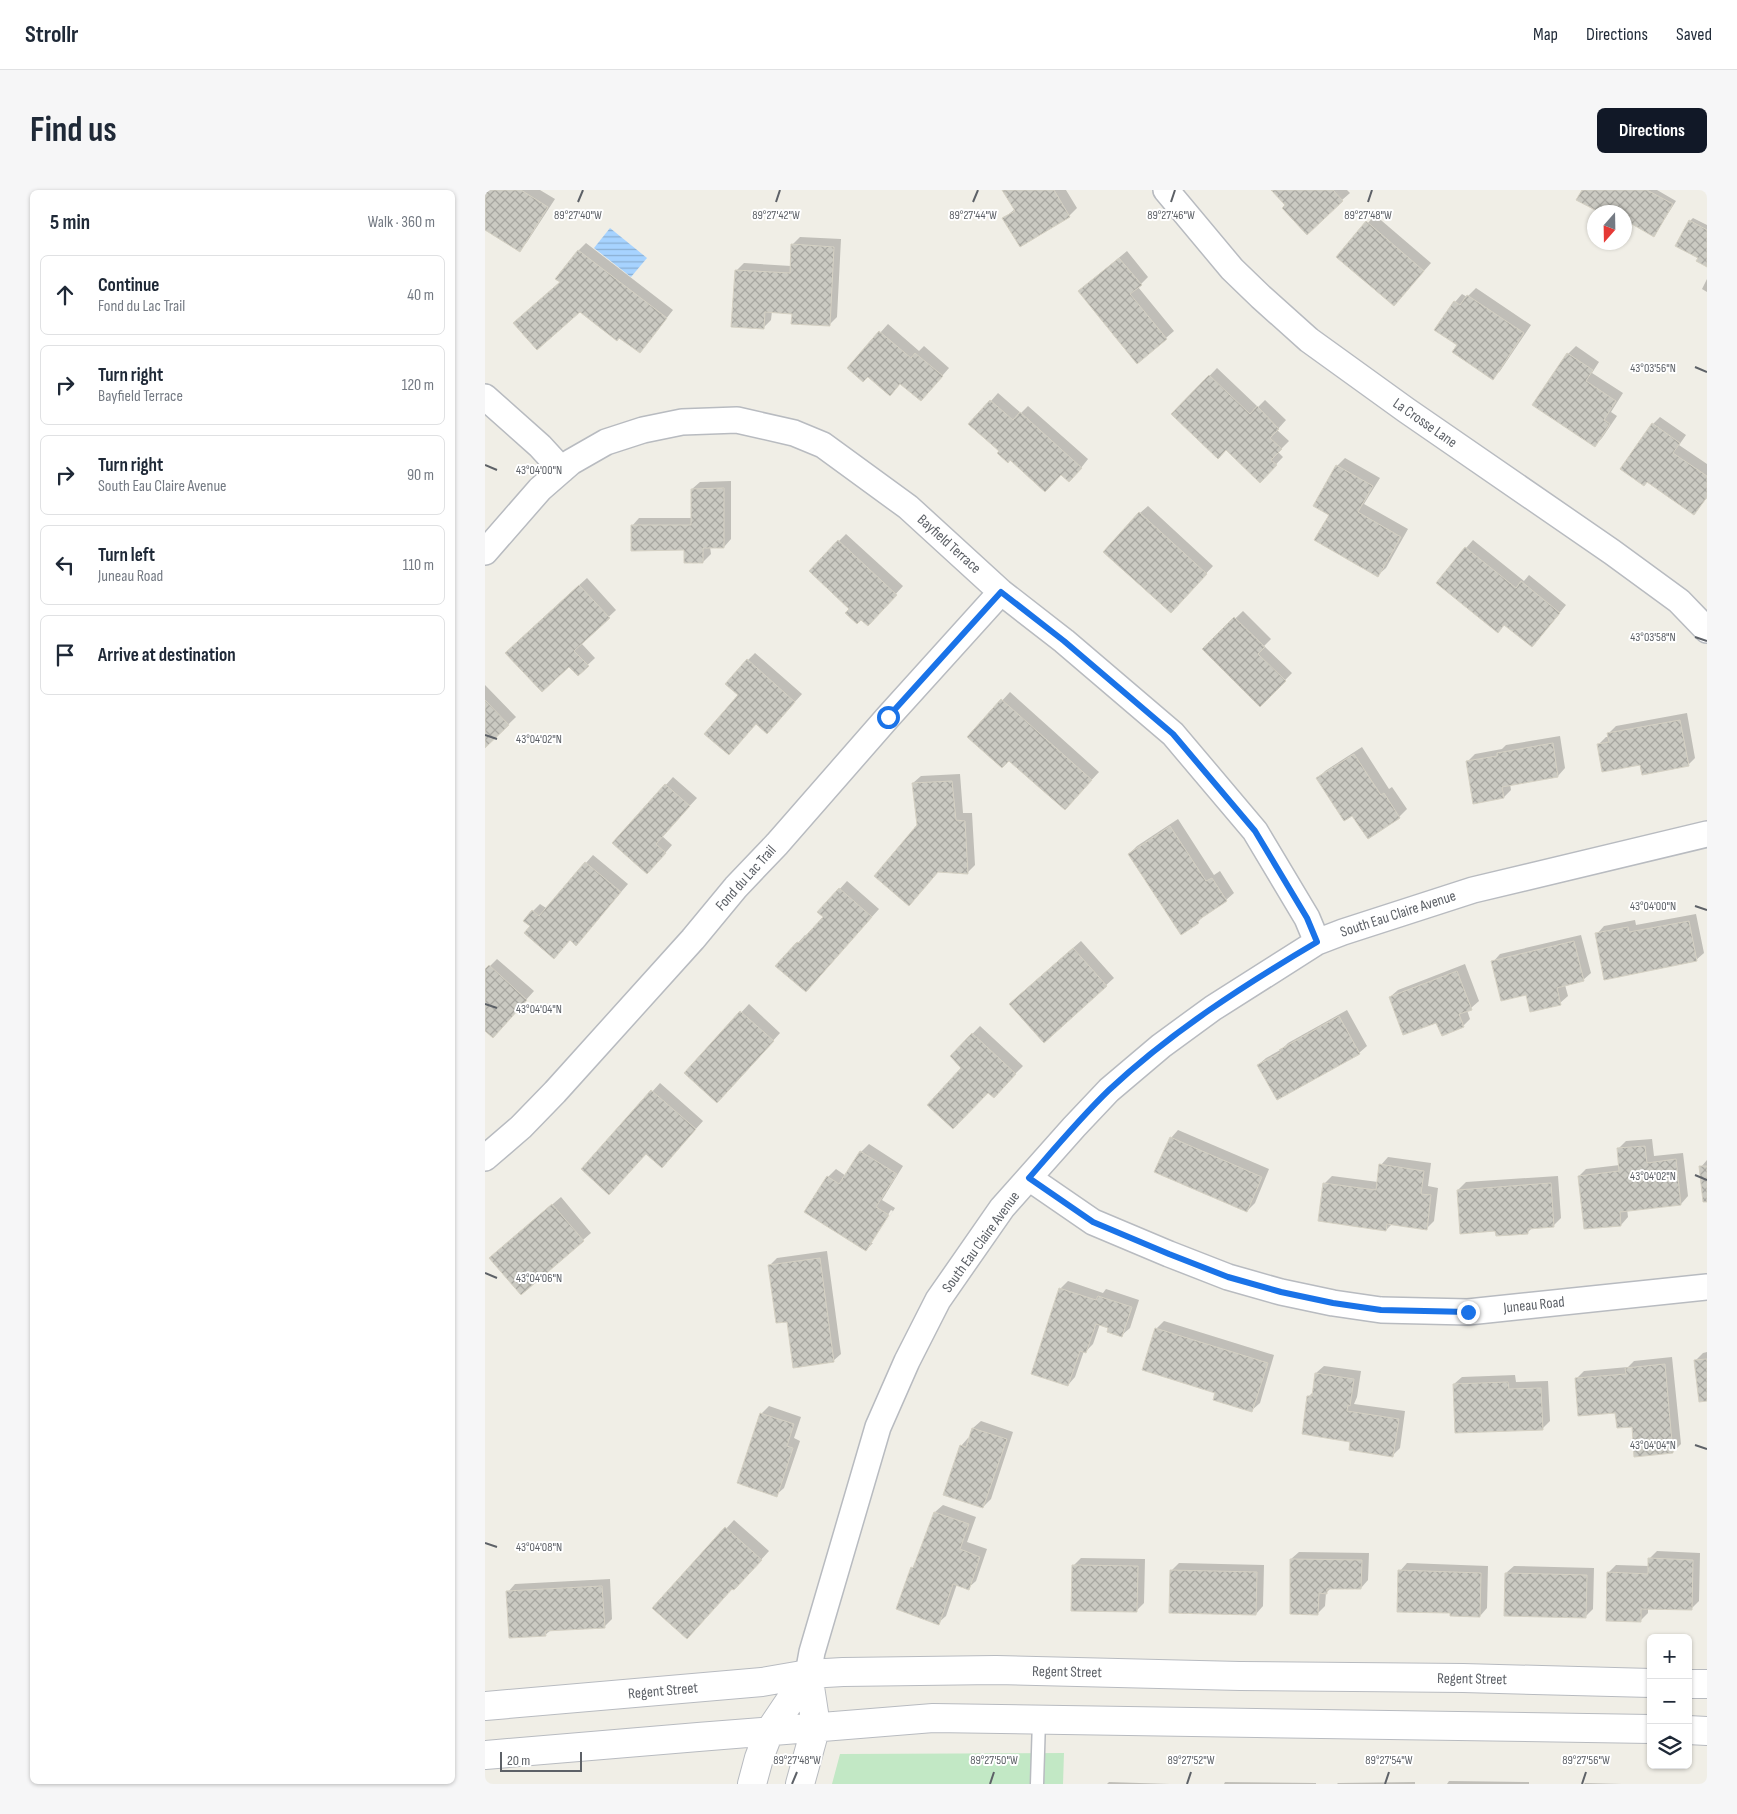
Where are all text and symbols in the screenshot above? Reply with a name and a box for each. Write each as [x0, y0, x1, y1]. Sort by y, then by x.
text: Strollr [25, 20, 79, 49]
text: Map [1533, 24, 1558, 45]
text: Directions [1586, 24, 1648, 45]
text: Saved [1676, 24, 1712, 45]
button: Directions [1597, 108, 1707, 153]
text: Find us [30, 109, 117, 152]
north arrow [1587, 205, 1632, 250]
text: 89°27'40"W [554, 208, 602, 223]
text: 89°27'42"W [752, 208, 800, 223]
text: 89°27'44"W [949, 208, 997, 223]
text: 89°27'46"W [1147, 208, 1195, 223]
text: 89°27'48"W [1344, 208, 1392, 223]
text: 5 min [50, 210, 90, 235]
text: Walk · 360 m [368, 213, 435, 232]
text: Continue [98, 274, 159, 297]
icon: ahead [51, 281, 79, 309]
text: 40 m [407, 286, 434, 305]
text: Fond du Lac Trail [98, 297, 185, 316]
text: 43°03'56"N [1630, 361, 1676, 376]
text: Turn right [98, 364, 163, 387]
icon: right [51, 371, 79, 399]
text: 120 m [402, 376, 434, 395]
text: Bayfield Terrace [98, 387, 183, 406]
street label: La Crosse Lane [1389, 394, 1461, 452]
text: Turn right [98, 454, 163, 477]
icon: right [51, 461, 79, 489]
text: 43°04'00"N [516, 463, 562, 478]
text: 90 m [407, 466, 434, 485]
text: South Eau Claire Avenue [98, 477, 227, 496]
street label: Bayfield Terrace [913, 510, 985, 578]
text: Turn left [98, 544, 155, 567]
icon: left [51, 551, 79, 579]
text: 110 m [403, 556, 434, 575]
text: Juneau Road [98, 567, 163, 586]
text: 43°03'58"N [1630, 630, 1676, 645]
icon: arrive [51, 641, 79, 669]
text: Arrive at destination [98, 644, 236, 667]
route start [877, 706, 900, 729]
text: 43°04'02"N [516, 732, 562, 747]
street label: Fond du Lac Trail [712, 841, 780, 915]
street label: South Eau Claire Avenue [1338, 886, 1458, 942]
text: 43°04'00"N [1630, 899, 1676, 914]
text: 43°04'04"N [516, 1002, 562, 1017]
text: 43°04'02"N [1630, 1169, 1676, 1184]
street label: South Eau Claire Avenue [938, 1188, 1024, 1296]
text: 43°04'06"N [516, 1271, 562, 1286]
street label: Juneau Road [1502, 1292, 1565, 1318]
route end [1457, 1301, 1480, 1324]
text: 43°04'04"N [1630, 1438, 1676, 1453]
text: 43°04'08"N [516, 1540, 562, 1555]
map controls [1647, 1634, 1692, 1769]
button: + [1647, 1634, 1692, 1679]
street label: Regent Street [1032, 1662, 1103, 1682]
street label: Regent Street [1437, 1669, 1508, 1689]
street label: Regent Street [627, 1678, 699, 1704]
button: − [1647, 1679, 1692, 1724]
button: layers [1647, 1724, 1692, 1769]
scale bar [500, 1749, 583, 1772]
text: 20 m [507, 1752, 530, 1769]
text: 89°27'48"W [773, 1753, 821, 1768]
text: 89°27'50"W [970, 1753, 1018, 1768]
text: 89°27'52"W [1167, 1753, 1215, 1768]
text: 89°27'54"W [1365, 1753, 1413, 1768]
text: 89°27'56"W [1562, 1753, 1610, 1768]

